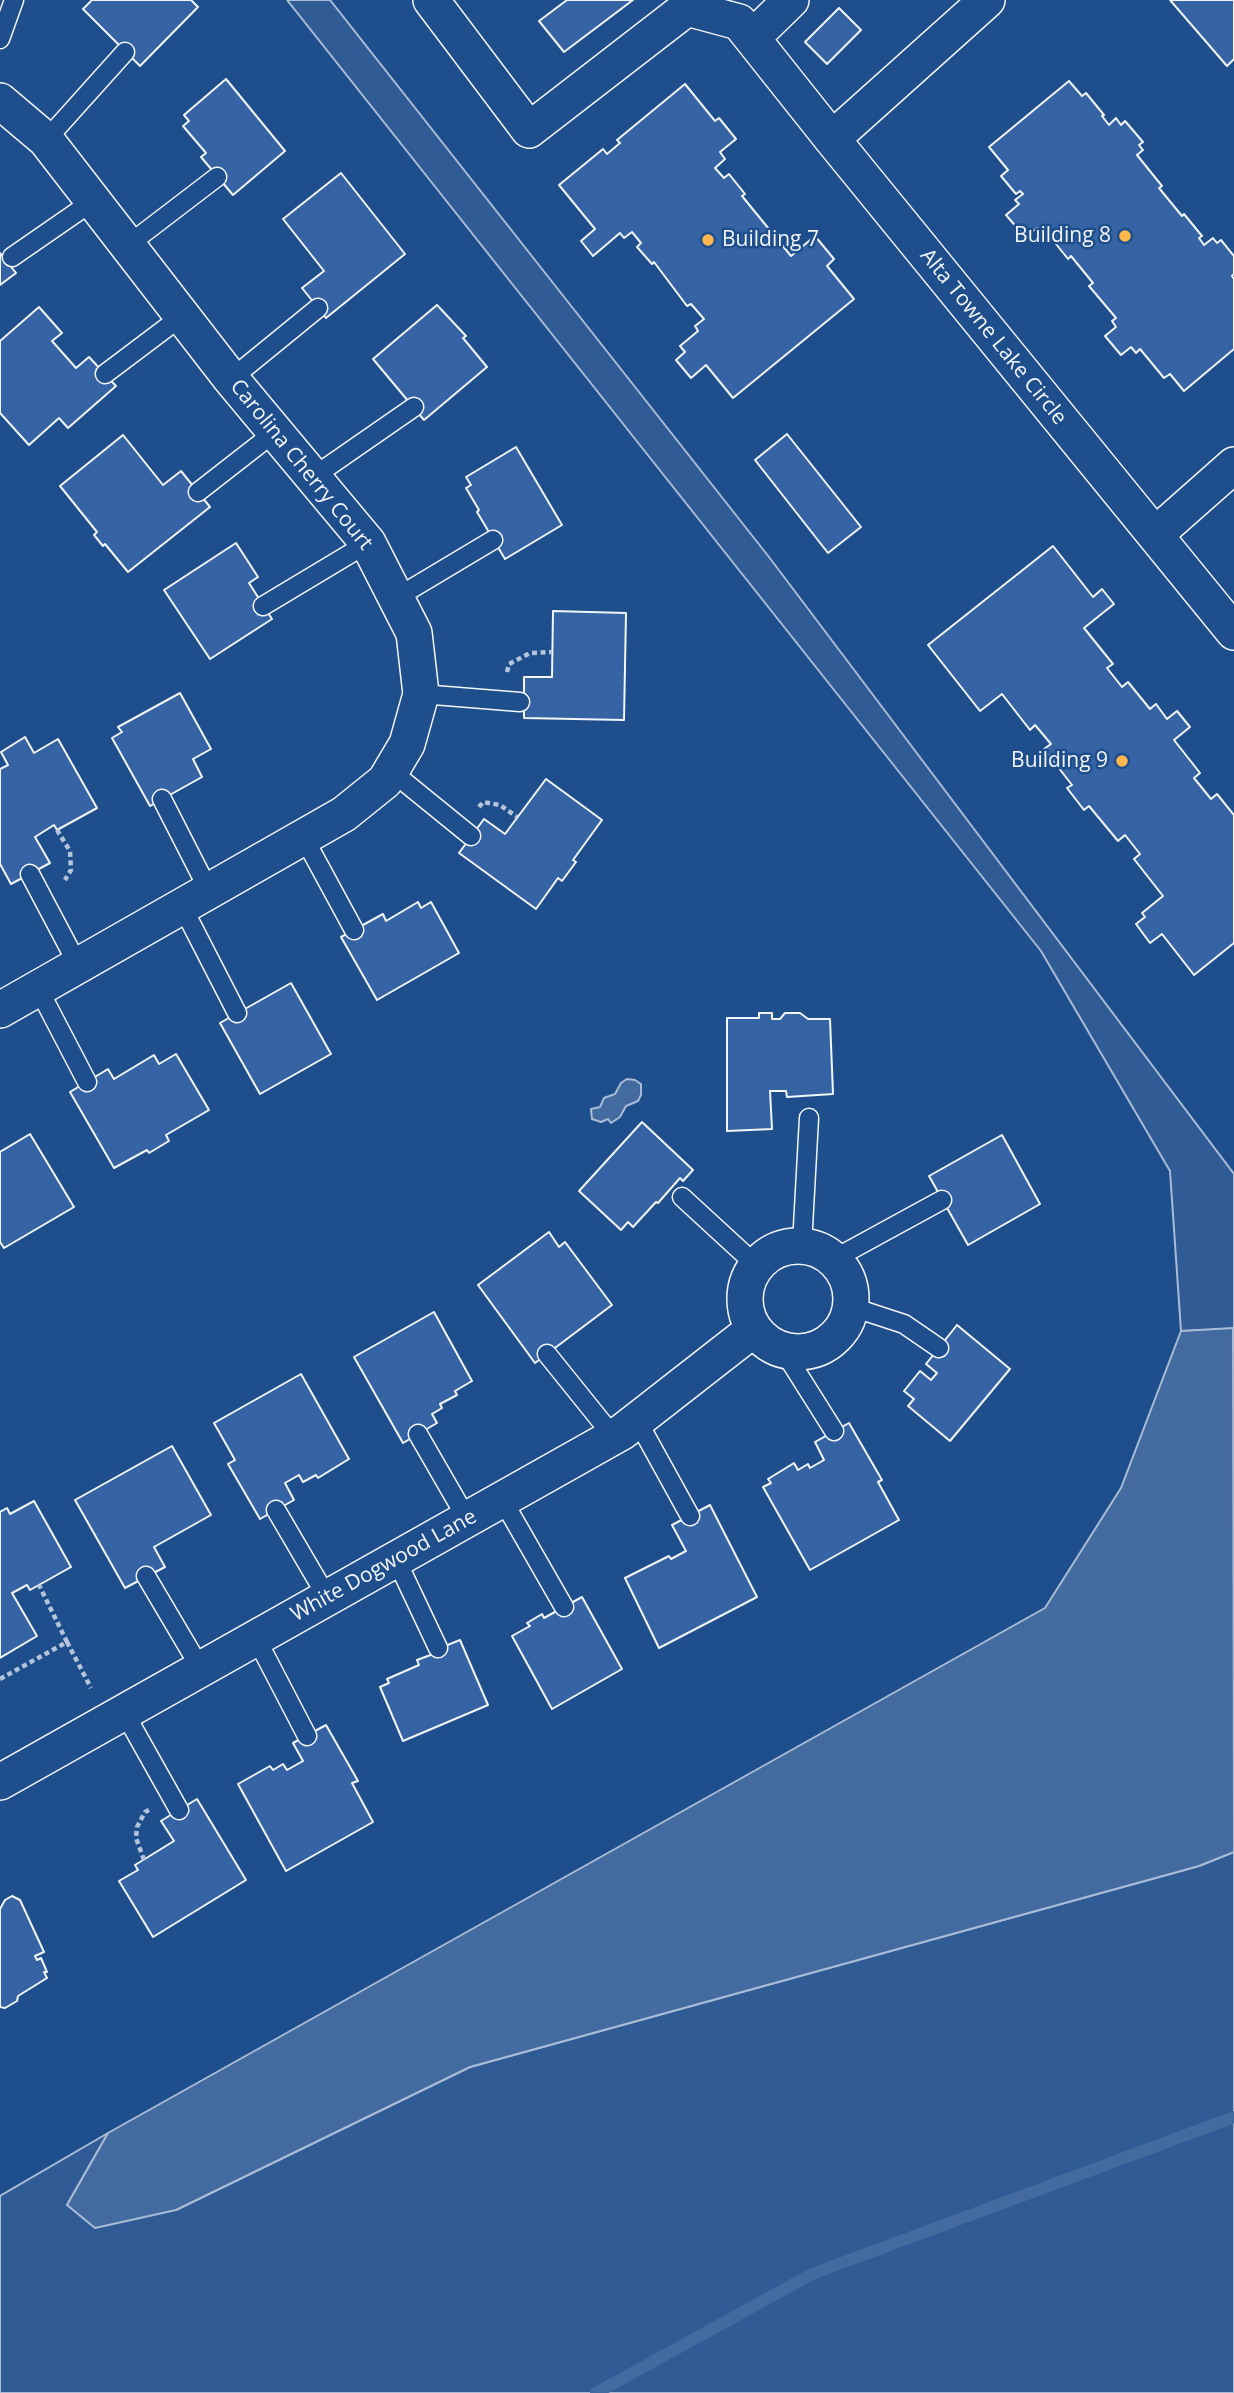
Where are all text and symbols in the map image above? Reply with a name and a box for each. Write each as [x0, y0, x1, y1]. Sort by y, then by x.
place label: Building 8 [1014, 223, 1111, 249]
place label: Building 7 [722, 227, 819, 253]
marker: Building 8 [1117, 228, 1133, 244]
marker: Building 7 [700, 232, 716, 248]
street label: Alta Towne Lake Circle [914, 244, 1072, 430]
street label: Carolina Cherry Court [224, 374, 378, 556]
place label: Building 9 [1011, 748, 1108, 774]
marker: Building 9 [1114, 753, 1130, 769]
street label: White Dogwood Lane [287, 1504, 481, 1628]

